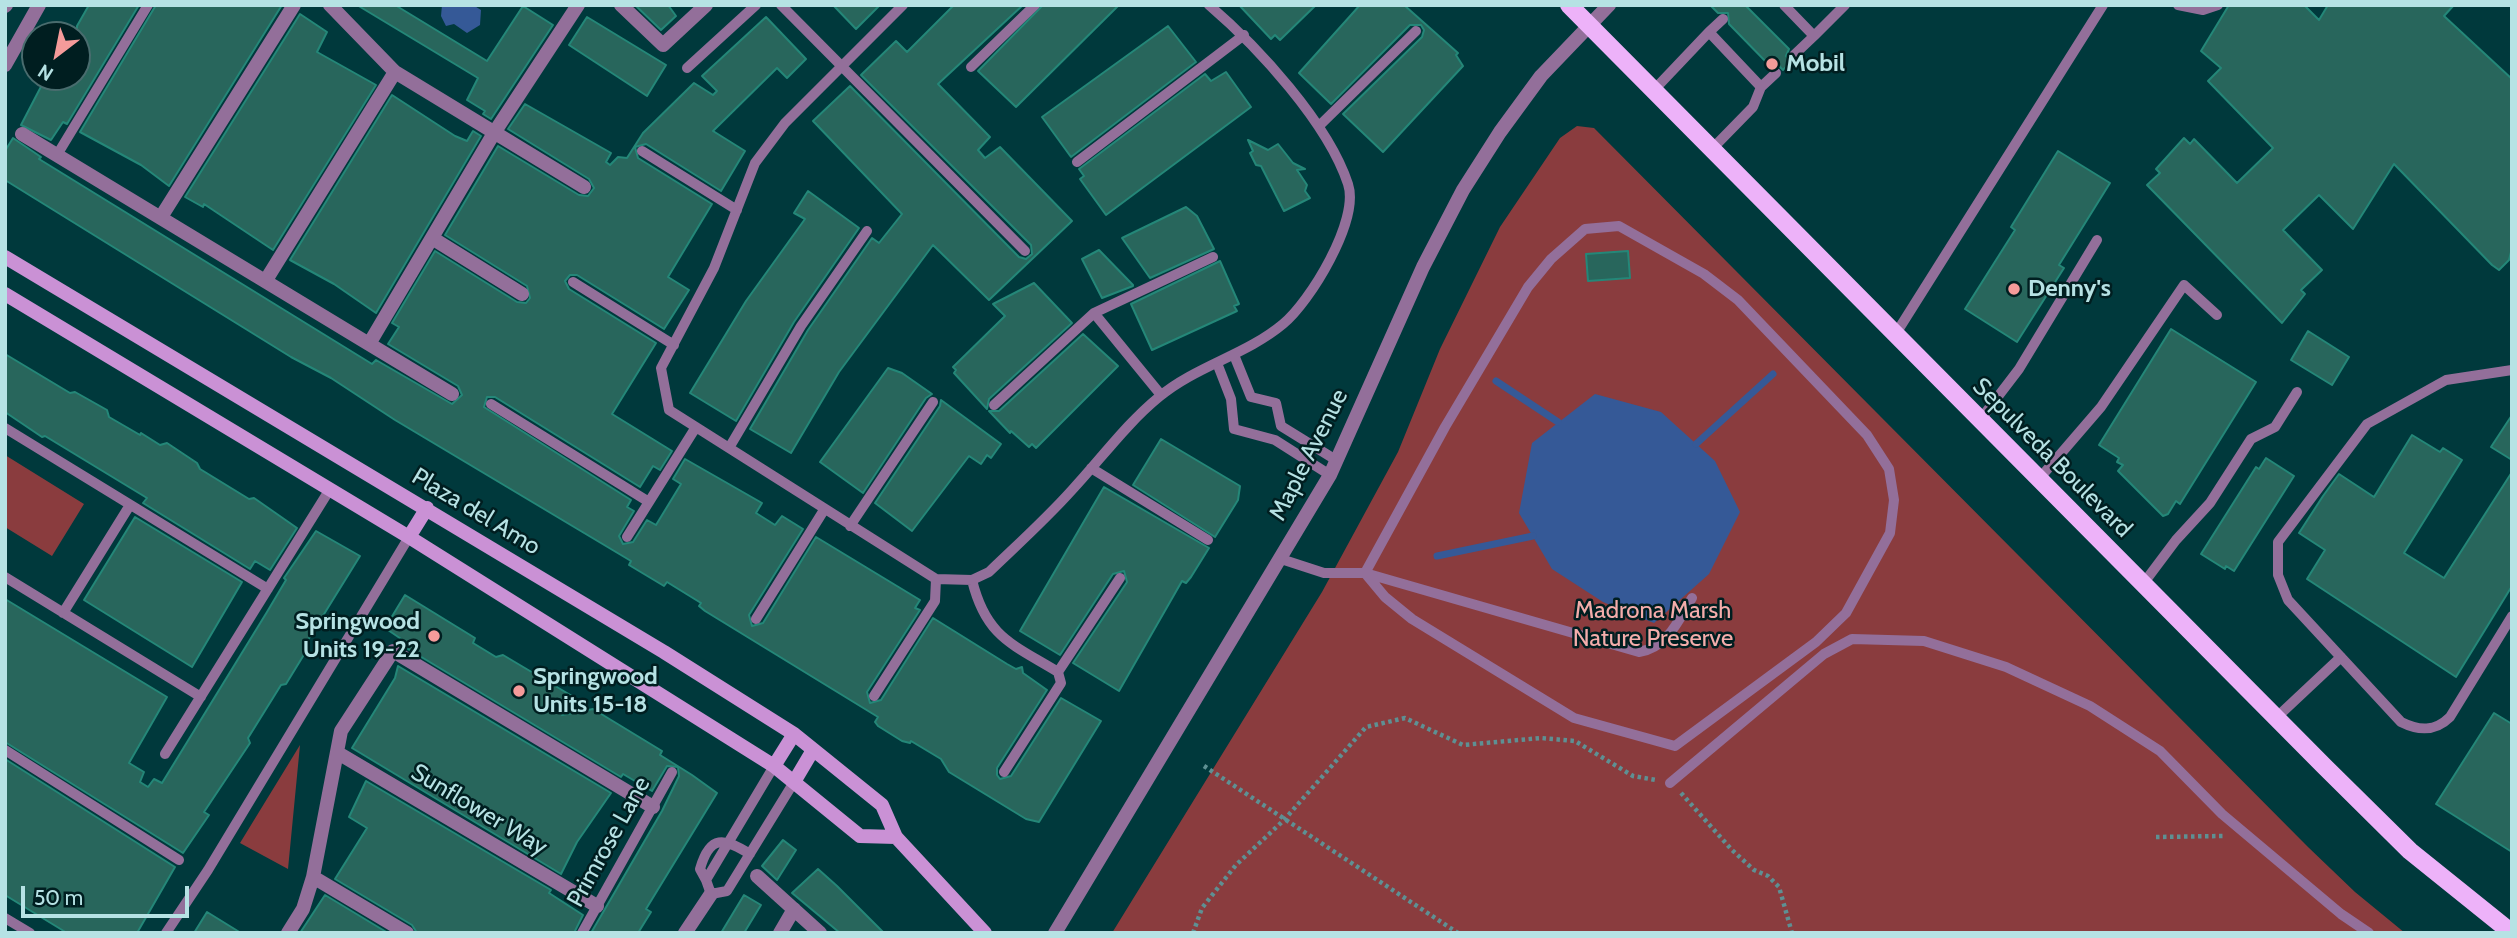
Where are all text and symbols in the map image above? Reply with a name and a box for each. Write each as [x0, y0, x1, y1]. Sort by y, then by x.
north arrow [21, 21, 91, 91]
place label: Mobil [1786, 50, 1845, 78]
marker: Mobil [1764, 56, 1780, 72]
text: N [34, 59, 57, 86]
place label: Denny's [2028, 275, 2111, 303]
marker: Denny's [2006, 281, 2022, 297]
street label: Sepulveda Boulevard [1966, 372, 2138, 544]
street label: Maple Avenue [1264, 385, 1354, 525]
street label: Plaza del Amo [407, 462, 545, 562]
park label: Madrona Marsh Nature Preserve [1573, 597, 1733, 653]
place label: Springwood Units 19-22 [295, 608, 420, 664]
marker: Springwood Units 19-22 [426, 628, 442, 644]
place label: Springwood Units 15-18 [533, 663, 658, 719]
marker: Springwood Units 15-18 [511, 683, 527, 699]
street label: Sunflower Way [406, 758, 552, 862]
street label: Primrose Lane [561, 772, 657, 912]
scale bar [24, 872, 192, 916]
text: 50 m [34, 885, 83, 910]

